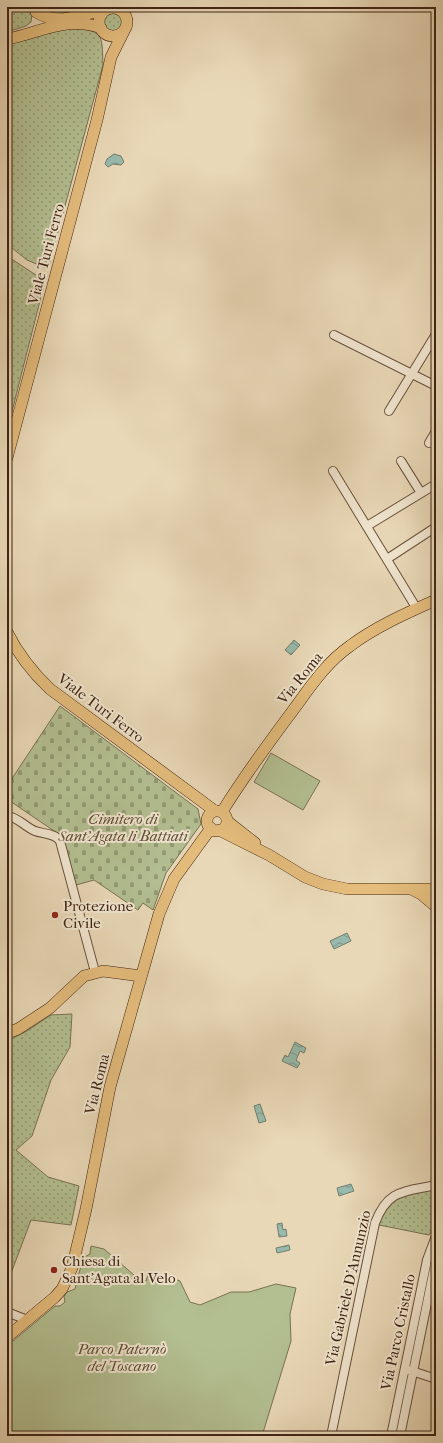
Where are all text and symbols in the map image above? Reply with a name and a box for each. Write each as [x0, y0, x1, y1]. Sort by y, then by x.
street label: Viale Turi Ferro [24, 201, 68, 307]
street label: Via Roma [273, 647, 327, 709]
street label: Viale Turi Ferro [53, 669, 148, 747]
park label: Cimitero di Sant'Agata li Battiati [57, 810, 189, 845]
place label: Protezione Civile [63, 897, 134, 932]
marker: Protezione Civile [50, 910, 60, 920]
street label: Via Roma [81, 1051, 113, 1117]
street label: Via Gabriele D'Annunzio [321, 1208, 375, 1368]
place label: Chiesa di Sant'Agata al Velo [62, 1252, 176, 1287]
marker: Chiesa di Sant'Agata al Velo [49, 1265, 59, 1275]
street label: Via Parco Cristallo [377, 1272, 419, 1393]
park label: Parco Paternò del Toscano [77, 1340, 166, 1375]

